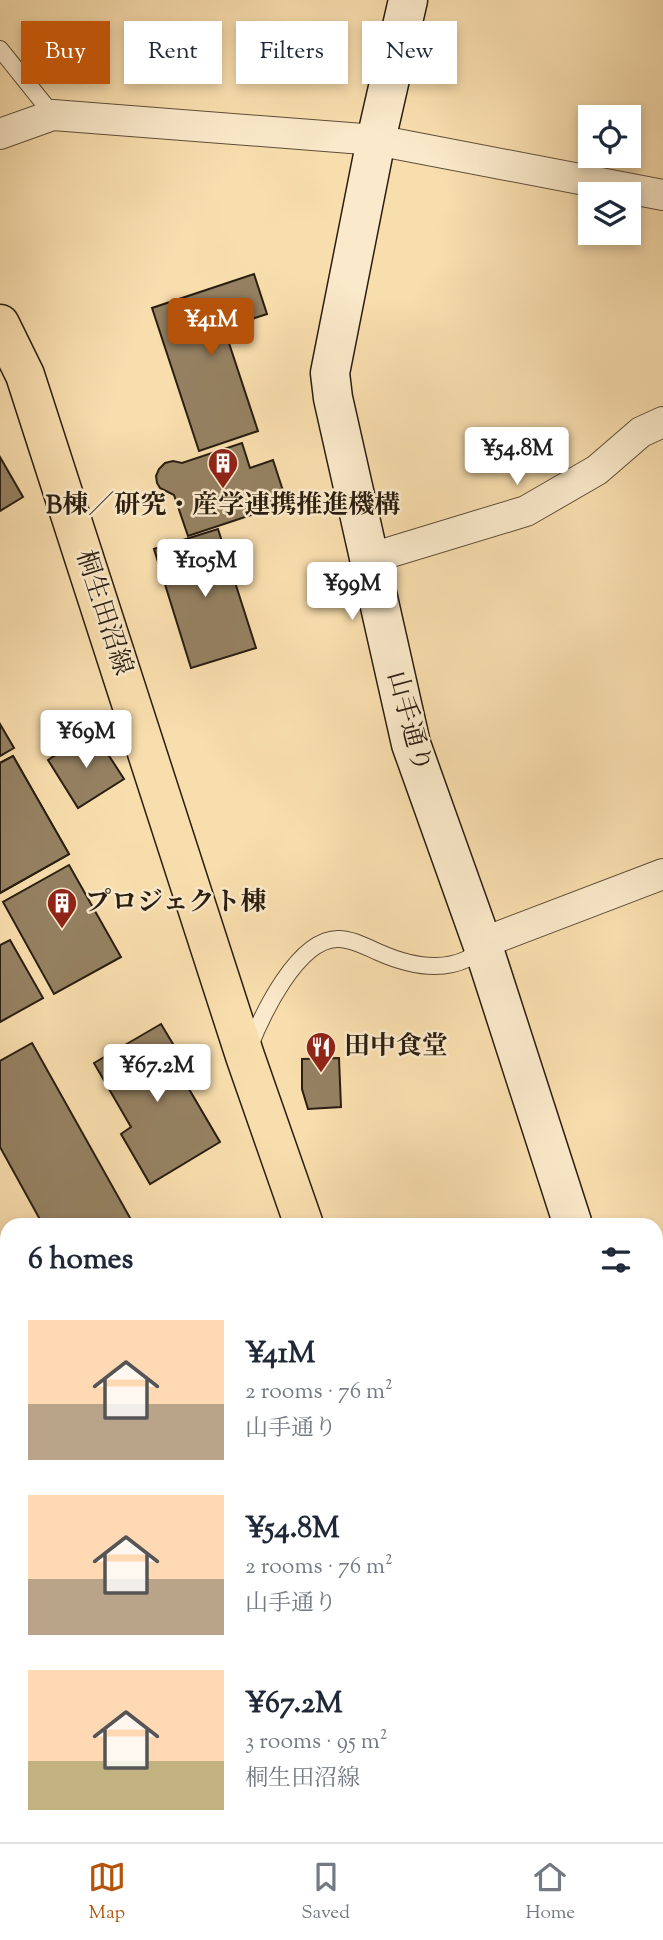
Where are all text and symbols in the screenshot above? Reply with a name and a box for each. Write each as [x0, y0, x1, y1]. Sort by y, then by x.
chip: Buy [21, 21, 110, 84]
chip: Rent [124, 21, 222, 84]
chip: Filters [236, 21, 348, 84]
chip: New [362, 21, 457, 84]
map controls [578, 105, 641, 245]
button: locate [578, 105, 641, 168]
button: layers [578, 182, 641, 245]
pin: ¥41M [170, 298, 252, 358]
text: ¥41M [184, 304, 238, 337]
pin: ¥54.8M [460, 428, 574, 487]
text: ¥54.8M [481, 433, 553, 466]
building icon: B棟／研究・産学連携推進機構 [206, 446, 240, 490]
place label: B棟／研究・産学連携推進機構 [46, 488, 400, 525]
pin: ¥105M [156, 540, 254, 599]
street label: 桐生田沼線 [65, 545, 141, 681]
text: ¥105M [173, 545, 237, 578]
pin: ¥99M [311, 562, 393, 622]
text: ¥99M [323, 568, 381, 601]
street label: 山手通り [377, 667, 439, 777]
pin: ¥69M [45, 710, 127, 770]
text: ¥69M [57, 716, 116, 749]
place label: プロジェクト棟 [85, 885, 266, 922]
building icon: プロジェクト棟 [45, 886, 79, 930]
place label: 田中食堂 [344, 1029, 448, 1066]
restaurant icon: 田中食堂 [304, 1030, 338, 1074]
pin: ¥67.2M [100, 1044, 214, 1104]
text: ¥67.2M [120, 1050, 194, 1083]
text: 6 homes [28, 1239, 133, 1282]
icon: filters [597, 1241, 635, 1279]
text: ¥41M [245, 1333, 315, 1376]
icon: home [84, 1348, 168, 1432]
text: 2 rooms · 76 m² [245, 1376, 393, 1409]
text: 山手通り [245, 1413, 337, 1446]
text: ¥54.8M [245, 1508, 340, 1551]
icon: home [84, 1523, 168, 1607]
text: 2 rooms · 76 m² [245, 1551, 393, 1584]
text: 山手通り [245, 1588, 337, 1621]
text: ¥67.2M [245, 1683, 343, 1726]
icon: home [84, 1698, 168, 1782]
text: 3 rooms · 95 m² [245, 1726, 388, 1759]
text: 桐生田沼線 [245, 1763, 360, 1796]
tab: Map [88, 1858, 126, 1927]
tab: Saved [301, 1858, 350, 1927]
tab: Home [525, 1858, 575, 1927]

